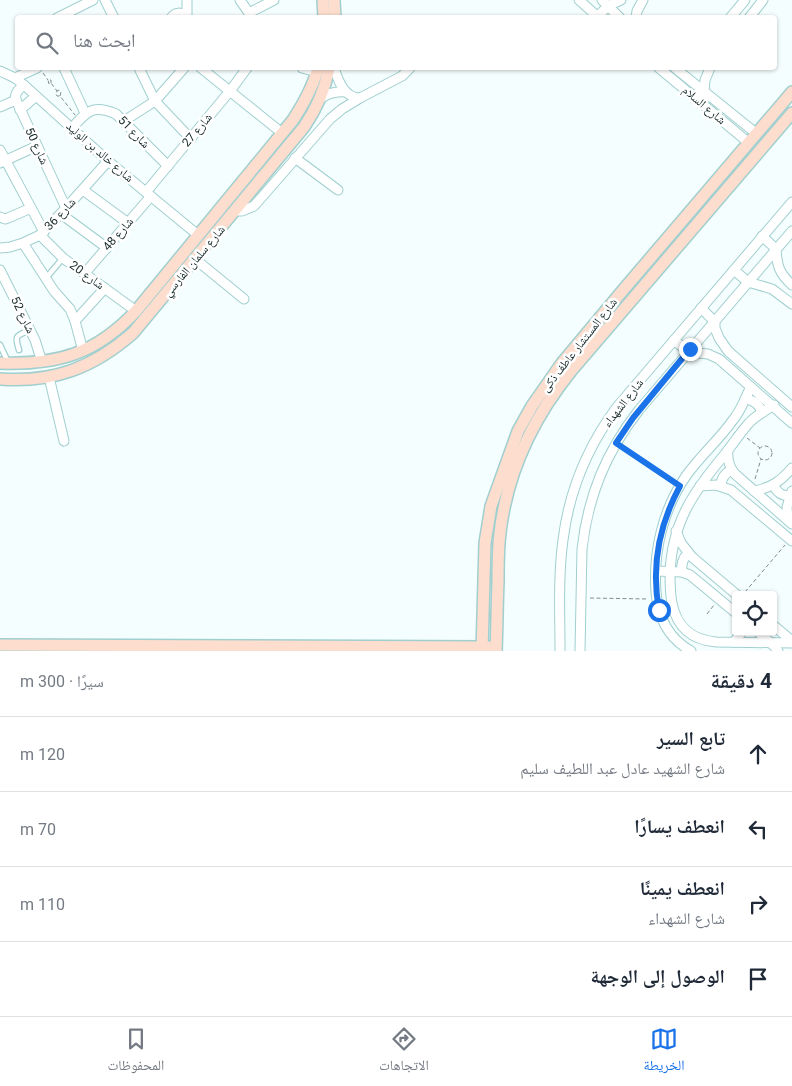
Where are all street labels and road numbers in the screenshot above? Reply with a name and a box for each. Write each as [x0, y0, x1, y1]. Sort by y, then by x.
street label: شارع السلام [679, 83, 729, 128]
street label: شارع 27 [179, 110, 216, 150]
street label: شارع 51 [115, 113, 153, 152]
street label: شارع خالد بن الوليد [63, 119, 137, 186]
street label: شارع 50 [21, 125, 52, 167]
street label: شارع 36 [41, 195, 79, 234]
street label: شارع 48 [100, 215, 137, 254]
street label: شارع سلمان الفارسي [160, 223, 230, 301]
street label: شارع 20 [66, 258, 107, 293]
street label: شارع 52 [7, 294, 38, 336]
street label: شارع المستشار عاطف ذكى [538, 295, 621, 395]
street label: شارع الشهداء [600, 376, 647, 431]

